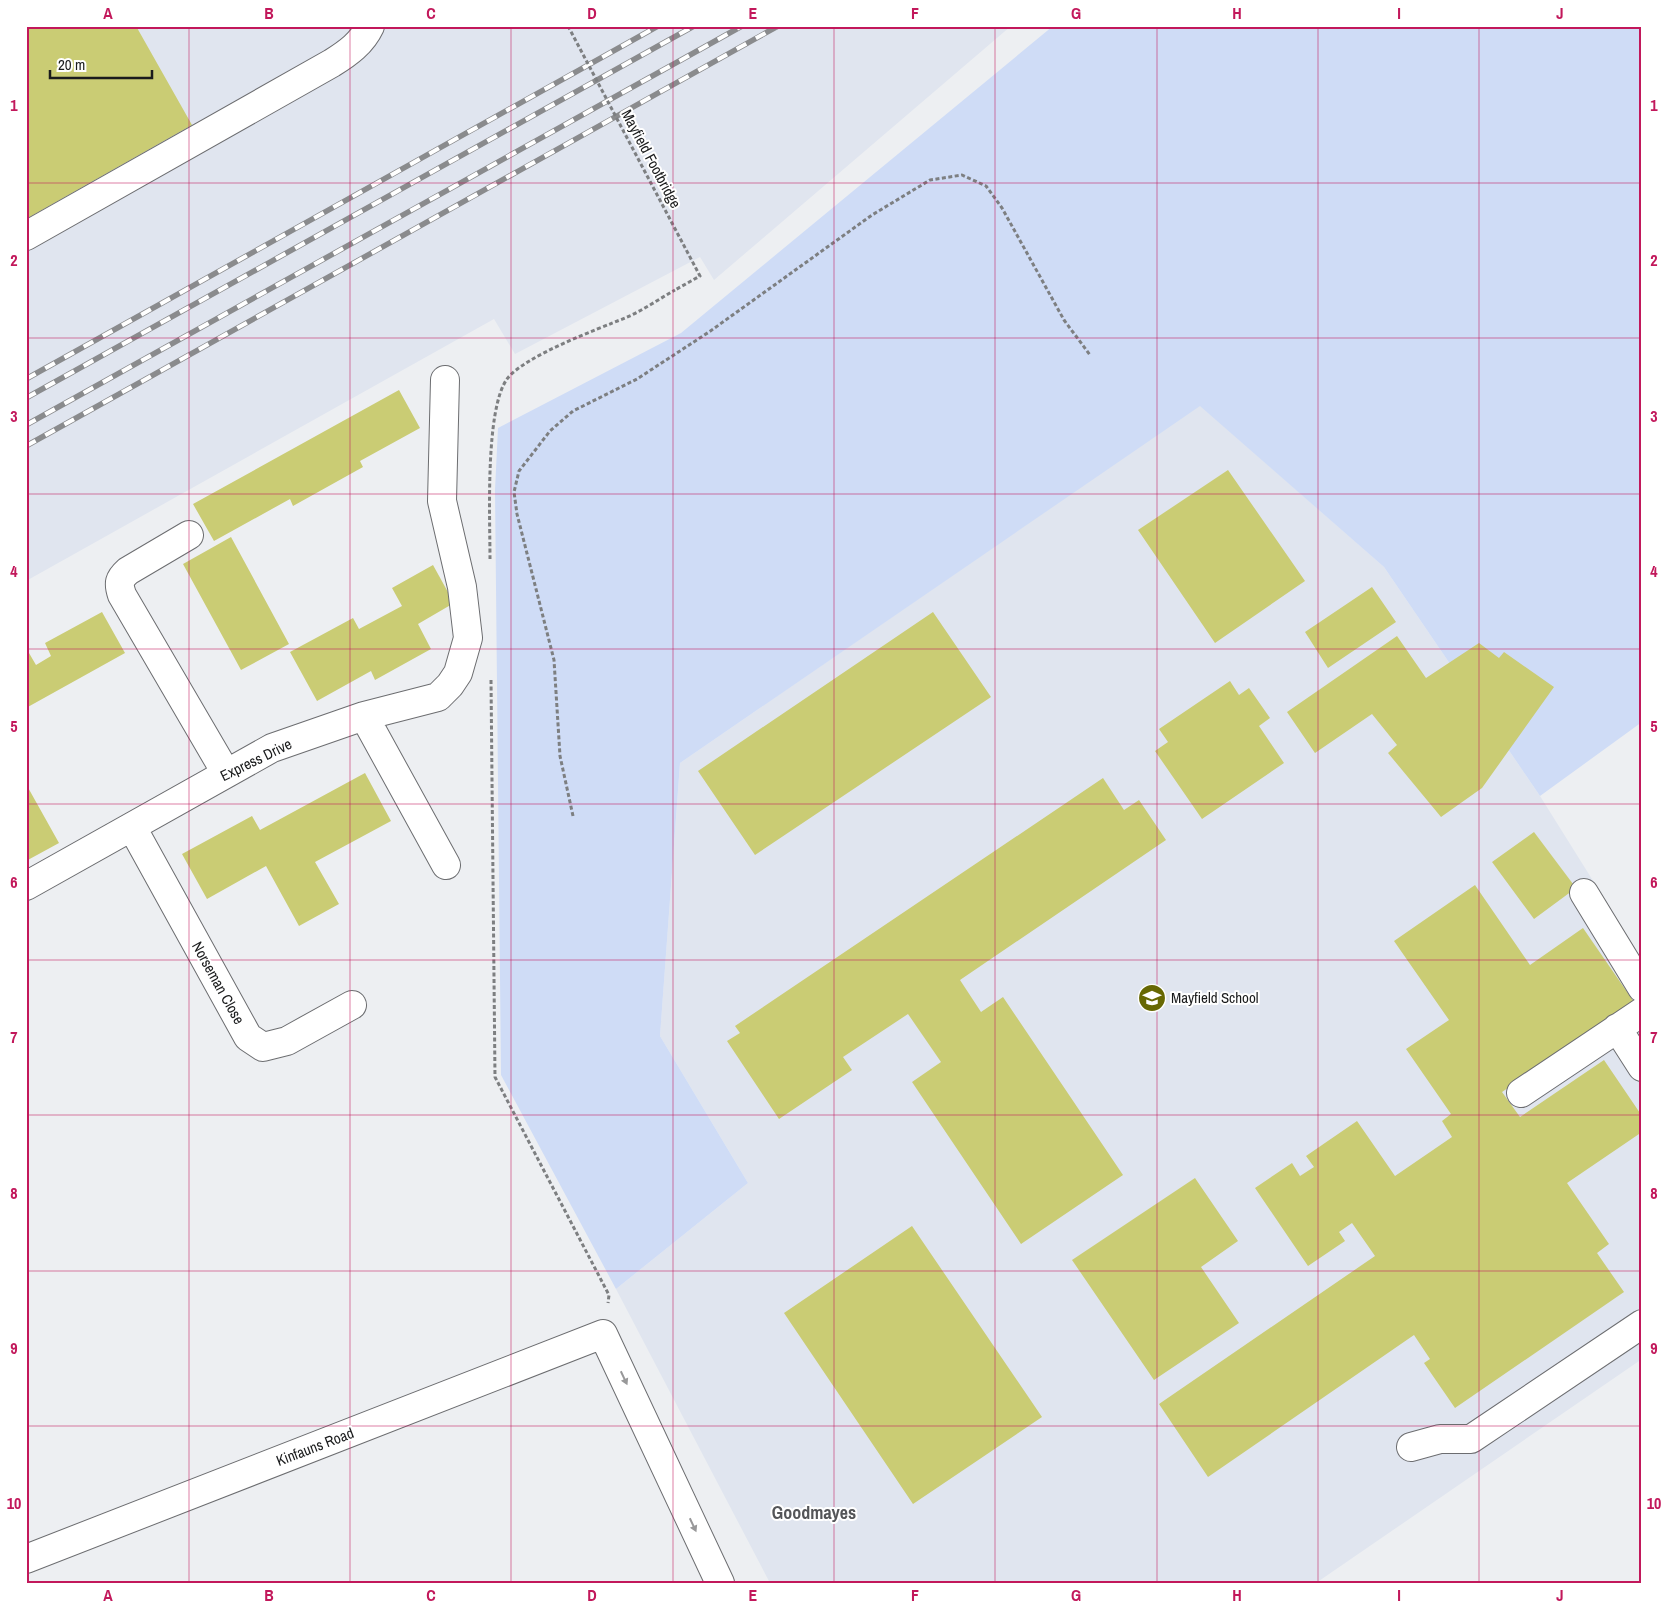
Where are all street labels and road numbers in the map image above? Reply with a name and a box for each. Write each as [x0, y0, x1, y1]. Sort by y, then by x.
street label: Mayfield Footbridge [617, 106, 686, 212]
street label: Express Drive [216, 733, 295, 786]
street label: Norseman Close [187, 938, 250, 1028]
street label: Kinfauns Road [273, 1422, 357, 1471]

